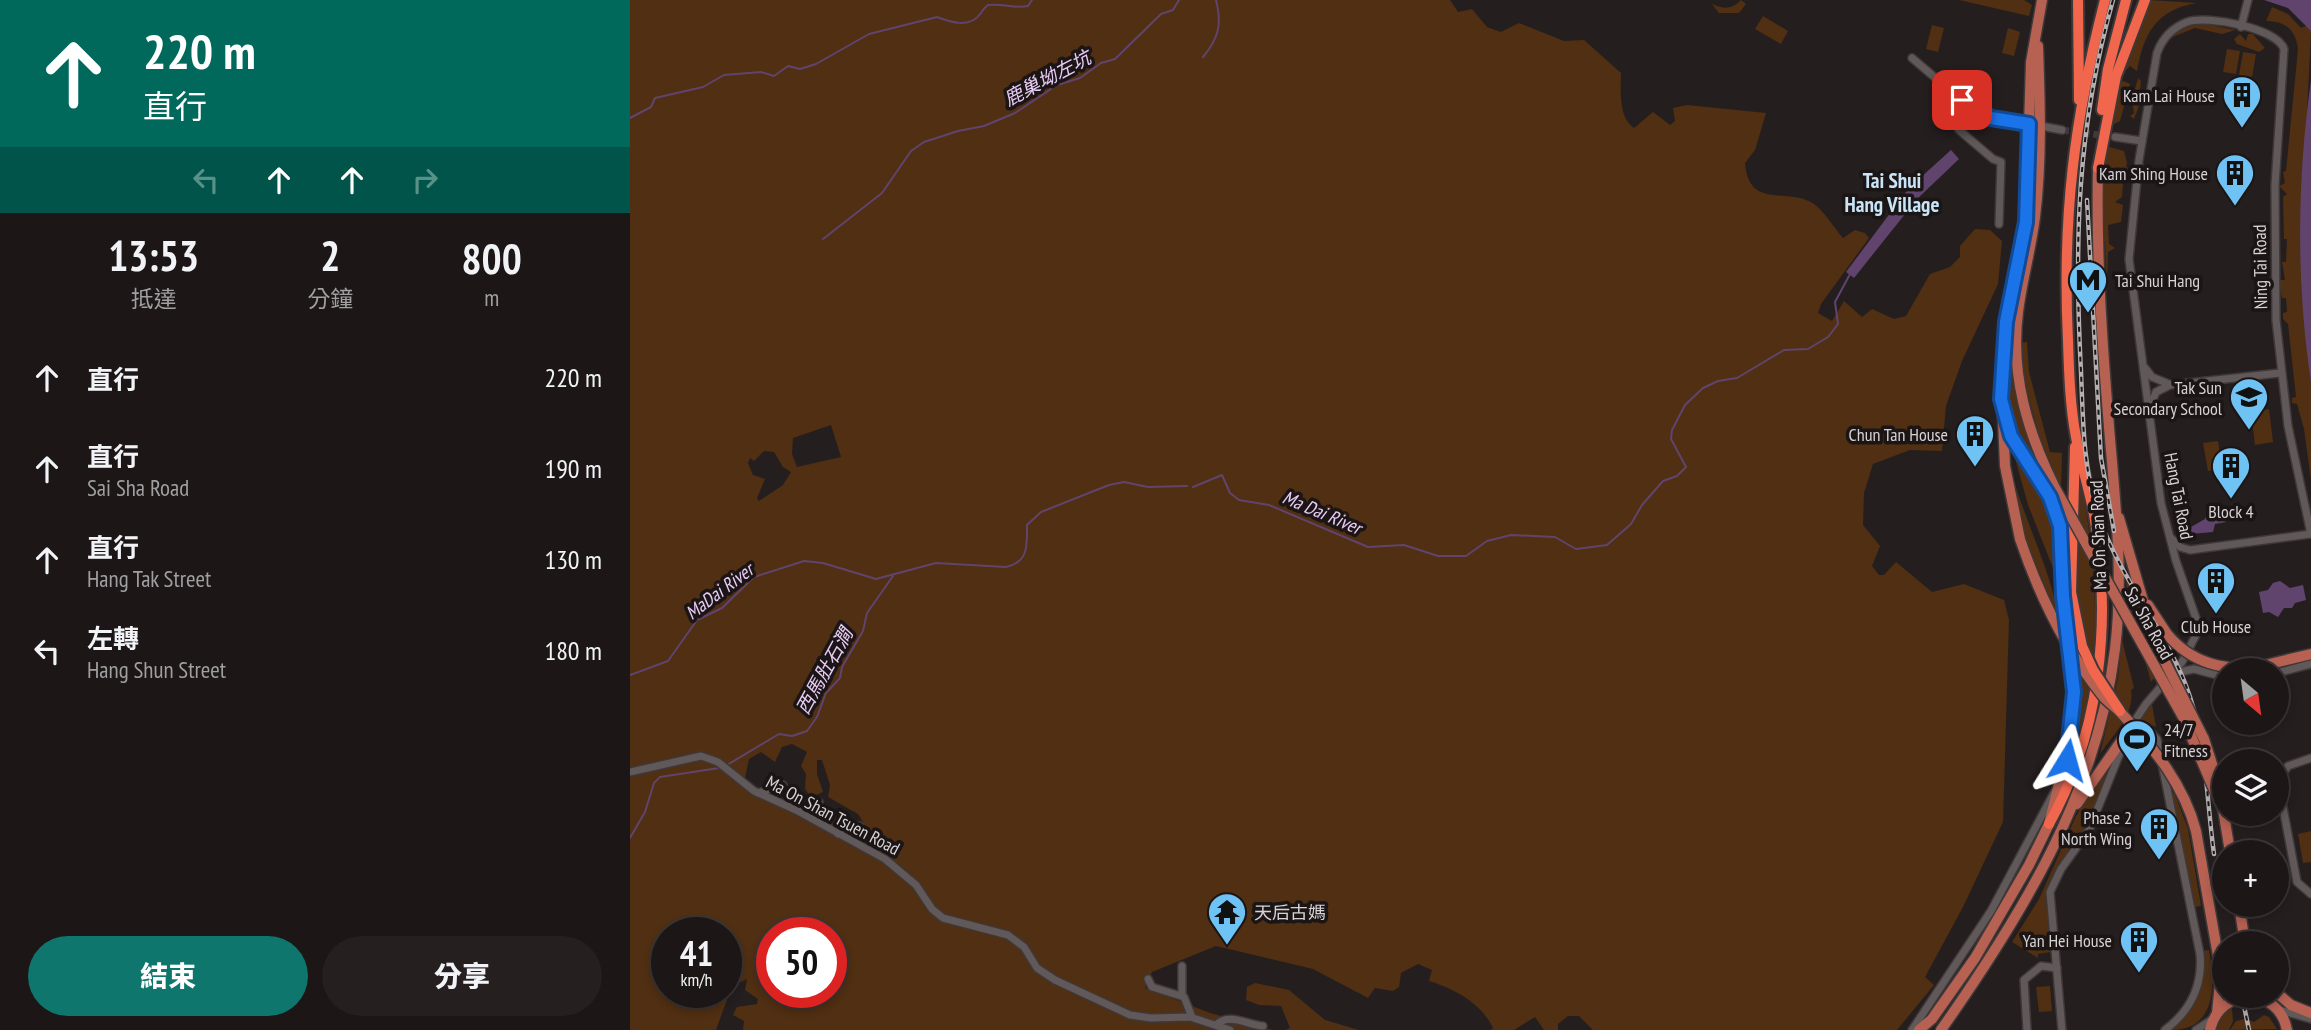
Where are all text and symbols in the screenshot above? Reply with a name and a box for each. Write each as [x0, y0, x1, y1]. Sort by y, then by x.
text: 220 m [143, 19, 256, 83]
icon: ahead [28, 28, 119, 119]
water label: 鹿巢坳左坑 [999, 44, 1097, 111]
pin [1932, 70, 1992, 130]
building icon: Kam Lai House [2221, 74, 2263, 129]
icon: arrive [1943, 81, 1981, 119]
place label: Kam Lai House [2123, 84, 2215, 107]
text: 直行 [143, 85, 207, 127]
building icon: Kam Shing House [2214, 152, 2256, 207]
icon: left [187, 161, 225, 199]
icon: ahead [260, 161, 298, 199]
icon: ahead [333, 161, 371, 199]
icon: right [406, 161, 444, 199]
place label: Kam Shing House [2099, 162, 2208, 185]
district label: Tai Shui Hang Village [1845, 167, 1939, 218]
street label: Ning Tai Road [2248, 224, 2272, 310]
text: 13:53 [108, 228, 199, 283]
text: 2 [320, 228, 340, 283]
text: 800 [462, 231, 522, 286]
metro station icon: Tai Shui Hang [2067, 259, 2109, 314]
place label: Tai Shui Hang [2115, 269, 2200, 292]
text: m [484, 283, 499, 312]
text: 抵達 [131, 284, 177, 313]
text: 分鐘 [307, 284, 353, 313]
icon: ahead [28, 359, 66, 397]
text: 220 m [544, 361, 602, 394]
text: 直行 [87, 363, 139, 396]
place label: Tak Sun Secondary School [2113, 376, 2223, 420]
school or university icon: Tak Sun Secondary School [2228, 376, 2270, 431]
building icon: Chun Tan House [1954, 413, 1996, 468]
place label: Chun Tan House [1849, 423, 1948, 446]
text: 直行 [87, 440, 139, 473]
building icon: Block 4 [2210, 445, 2252, 500]
icon: ahead [28, 450, 66, 488]
street label: Hang Tai Road [2159, 451, 2199, 541]
text: 190 m [544, 452, 602, 485]
text: Sai Sha Road [87, 473, 189, 502]
street label: Ma On Shan Road [2085, 480, 2111, 590]
water label: Ma Dai River [1279, 485, 1368, 540]
place label: Block 4 [2208, 500, 2254, 523]
text: 直行 [87, 531, 139, 564]
icon: ahead [28, 541, 66, 579]
text: 130 m [544, 543, 602, 576]
water label: MaDai River [680, 556, 760, 624]
building icon: Club House [2195, 560, 2237, 615]
text: Hang Tak Street [87, 564, 211, 593]
street label: Sai Sha Road [2120, 582, 2178, 664]
place label: Club House [2181, 615, 2251, 638]
water label: 西馬肚石澗 [790, 621, 859, 718]
text: 左轉 [87, 622, 139, 655]
icon: left [28, 632, 66, 670]
text: 180 m [544, 634, 602, 667]
text: Hang Shun Street [87, 655, 226, 684]
north arrow [2212, 658, 2289, 735]
map controls [2212, 658, 2289, 1008]
sports icon: 24/7 Fitness [2116, 718, 2158, 773]
place label: 24/7 Fitness [2164, 718, 2208, 762]
position arrow [2030, 723, 2104, 797]
button: layers [2212, 749, 2289, 826]
street label: Ma On Shan Tsuen Road [762, 770, 904, 860]
place label: Phase 2 North Wing [2061, 806, 2132, 850]
building icon: Phase 2 North Wing [2138, 806, 2180, 861]
button: + [2212, 840, 2289, 917]
temple icon: 天后古媽 [1206, 891, 1248, 946]
place label: 天后古媽 [1254, 901, 1326, 924]
speed limit sign: 50 [756, 917, 847, 1008]
building icon: Yan Hei House [2118, 919, 2160, 974]
place label: Yan Hei House [2022, 929, 2112, 952]
text: 41 [680, 930, 713, 976]
button: − [2212, 931, 2289, 1008]
button: 結束 [28, 936, 308, 1016]
button: 分享 [322, 936, 602, 1016]
text: km/h [681, 968, 712, 991]

